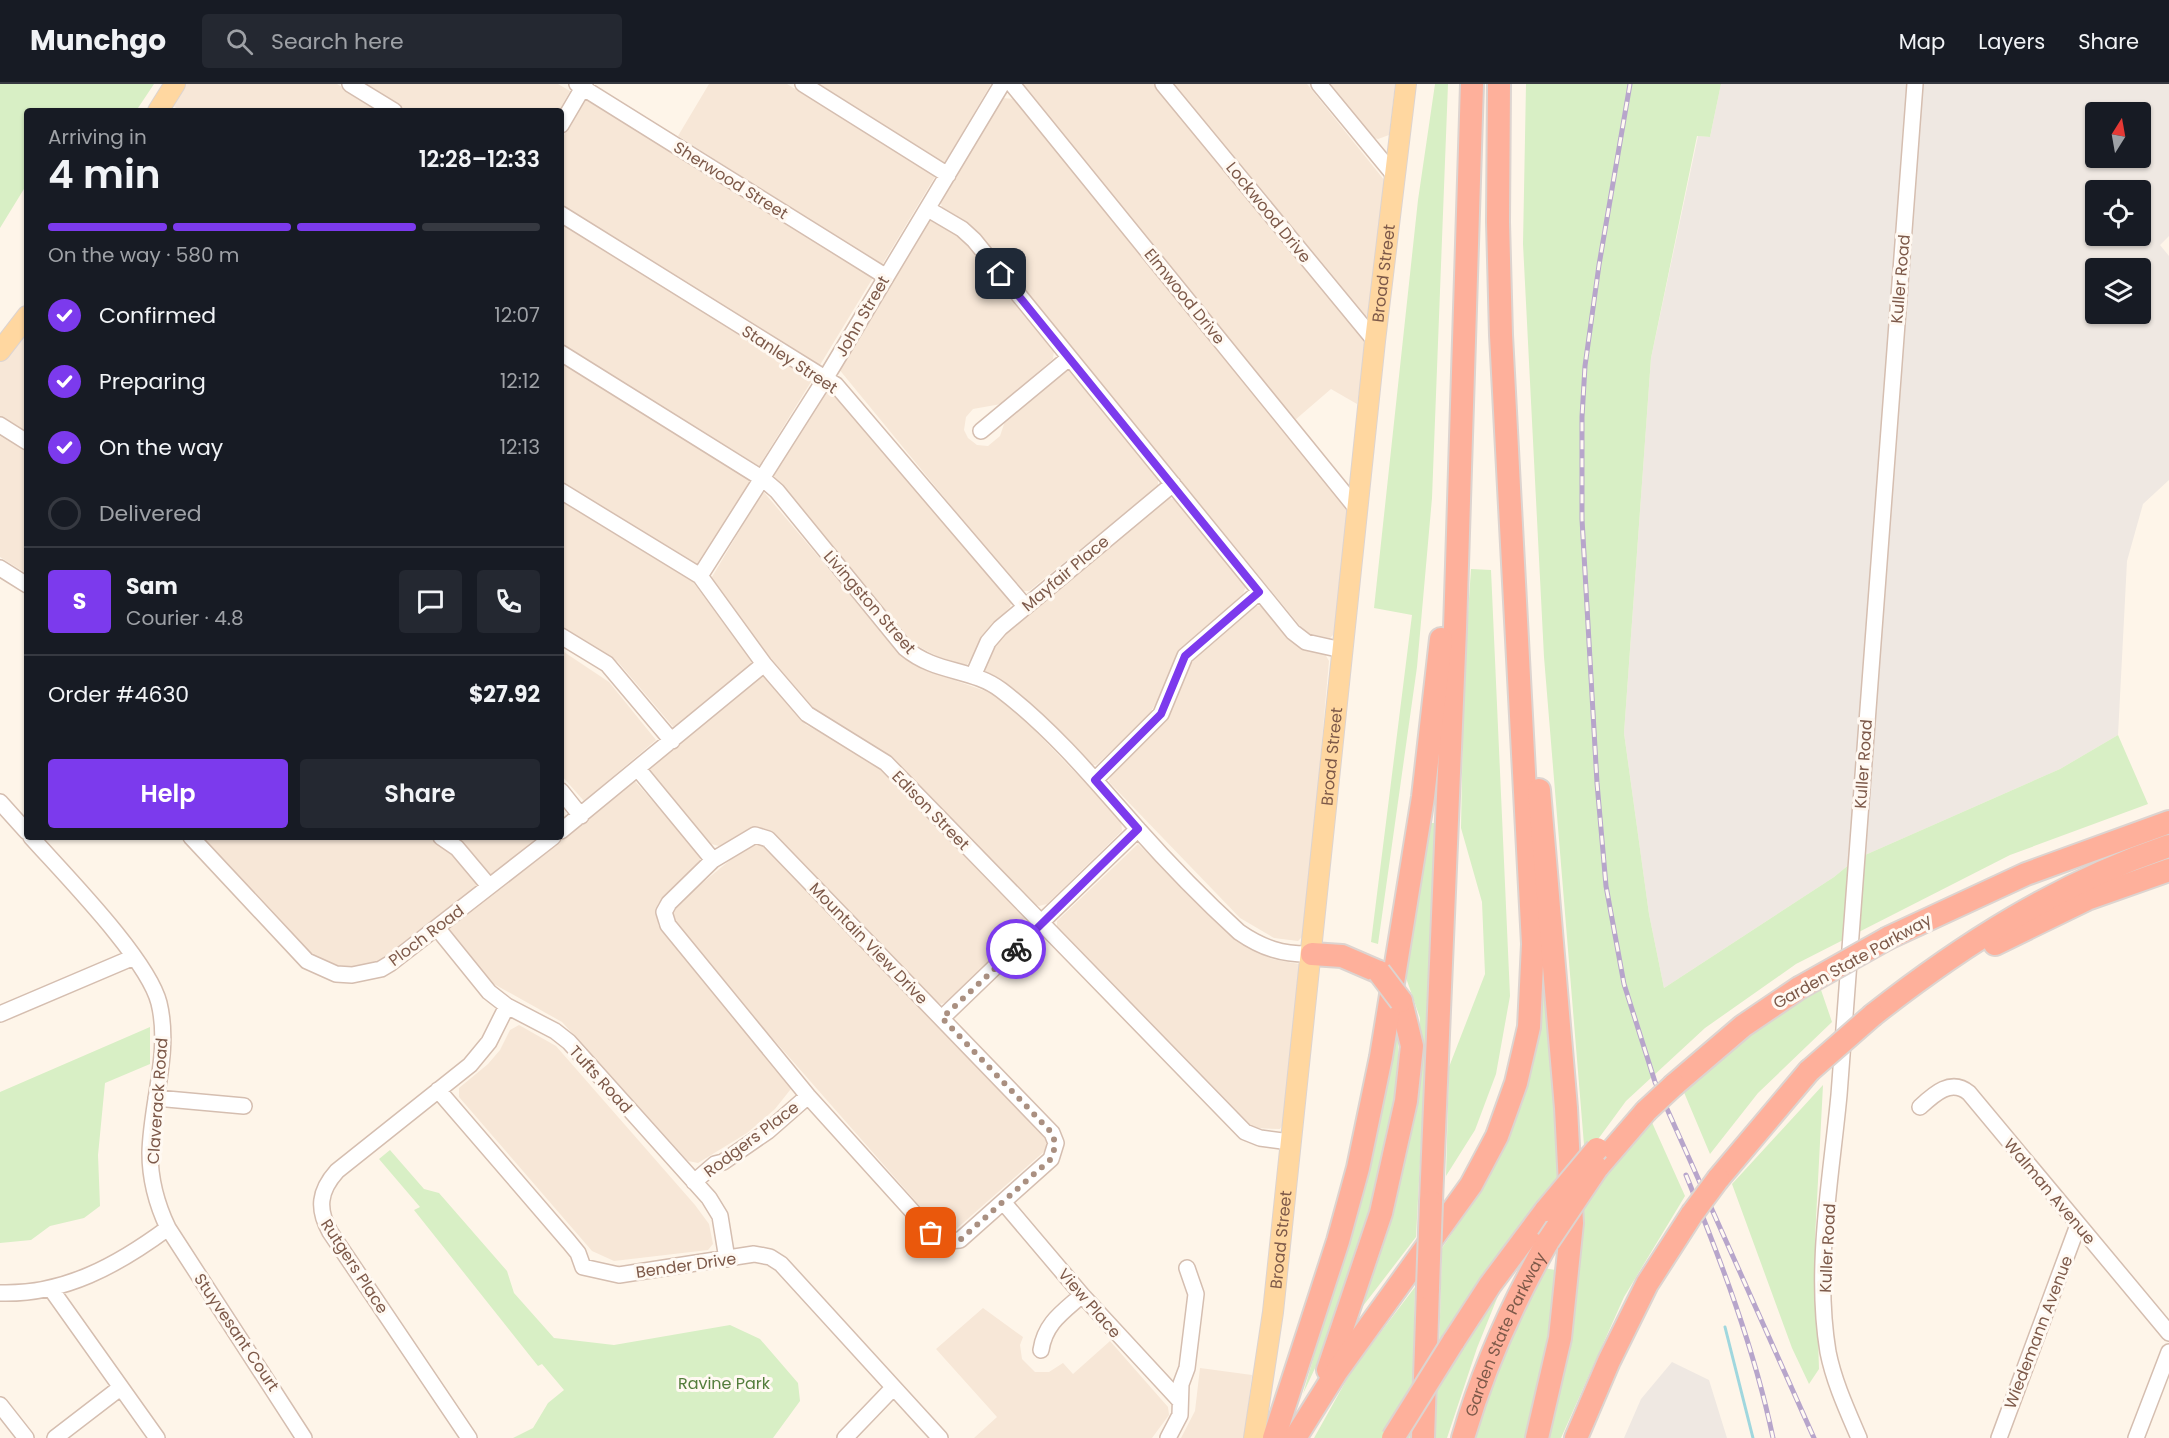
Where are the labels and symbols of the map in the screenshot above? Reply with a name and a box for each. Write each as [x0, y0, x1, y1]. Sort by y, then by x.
north arrow [2085, 102, 2151, 168]
street label: Sherwood Street [669, 136, 793, 225]
street label: Lockwood Drive [1221, 157, 1317, 268]
street label: Broad Street [1366, 223, 1401, 324]
street label: Kuller Road [1885, 233, 1916, 325]
street label: Elmwood Drive [1139, 243, 1231, 349]
pin [975, 248, 1026, 299]
street label: John Street [830, 271, 895, 361]
street label: Stanley Street [737, 320, 842, 399]
street label: Mayfair Place [1017, 530, 1114, 617]
street label: Livingston Street [818, 546, 921, 659]
street label: Broad Street [1315, 706, 1348, 807]
street label: Kuller Road [1849, 719, 1878, 809]
street label: Edison Street [887, 765, 975, 855]
street label: Mountain View Drive [804, 877, 933, 1010]
street label: Ploch Road [384, 899, 469, 971]
street label: Garden State Parkway [1769, 908, 1936, 1015]
courier [986, 919, 1046, 979]
street label: Claverack Road [142, 1037, 173, 1165]
street label: Tufts Road [564, 1040, 637, 1118]
street label: Rodgers Place [699, 1096, 804, 1183]
street label: Walman Avenue [1998, 1133, 2101, 1249]
street label: Broad Street [1264, 1189, 1298, 1290]
street label: Kuller Road [1814, 1203, 1841, 1293]
pin [905, 1207, 956, 1258]
street label: Rutgers Place [315, 1214, 394, 1318]
street label: Bender Drive [634, 1247, 738, 1284]
street label: Garden State Parkway [1459, 1248, 1552, 1420]
street label: Wiedemann Avenue [1999, 1252, 2078, 1412]
street label: View Place [1053, 1263, 1126, 1343]
street label: Stuyvesant Court [189, 1269, 285, 1396]
park label: Ravine Park [678, 1372, 771, 1395]

